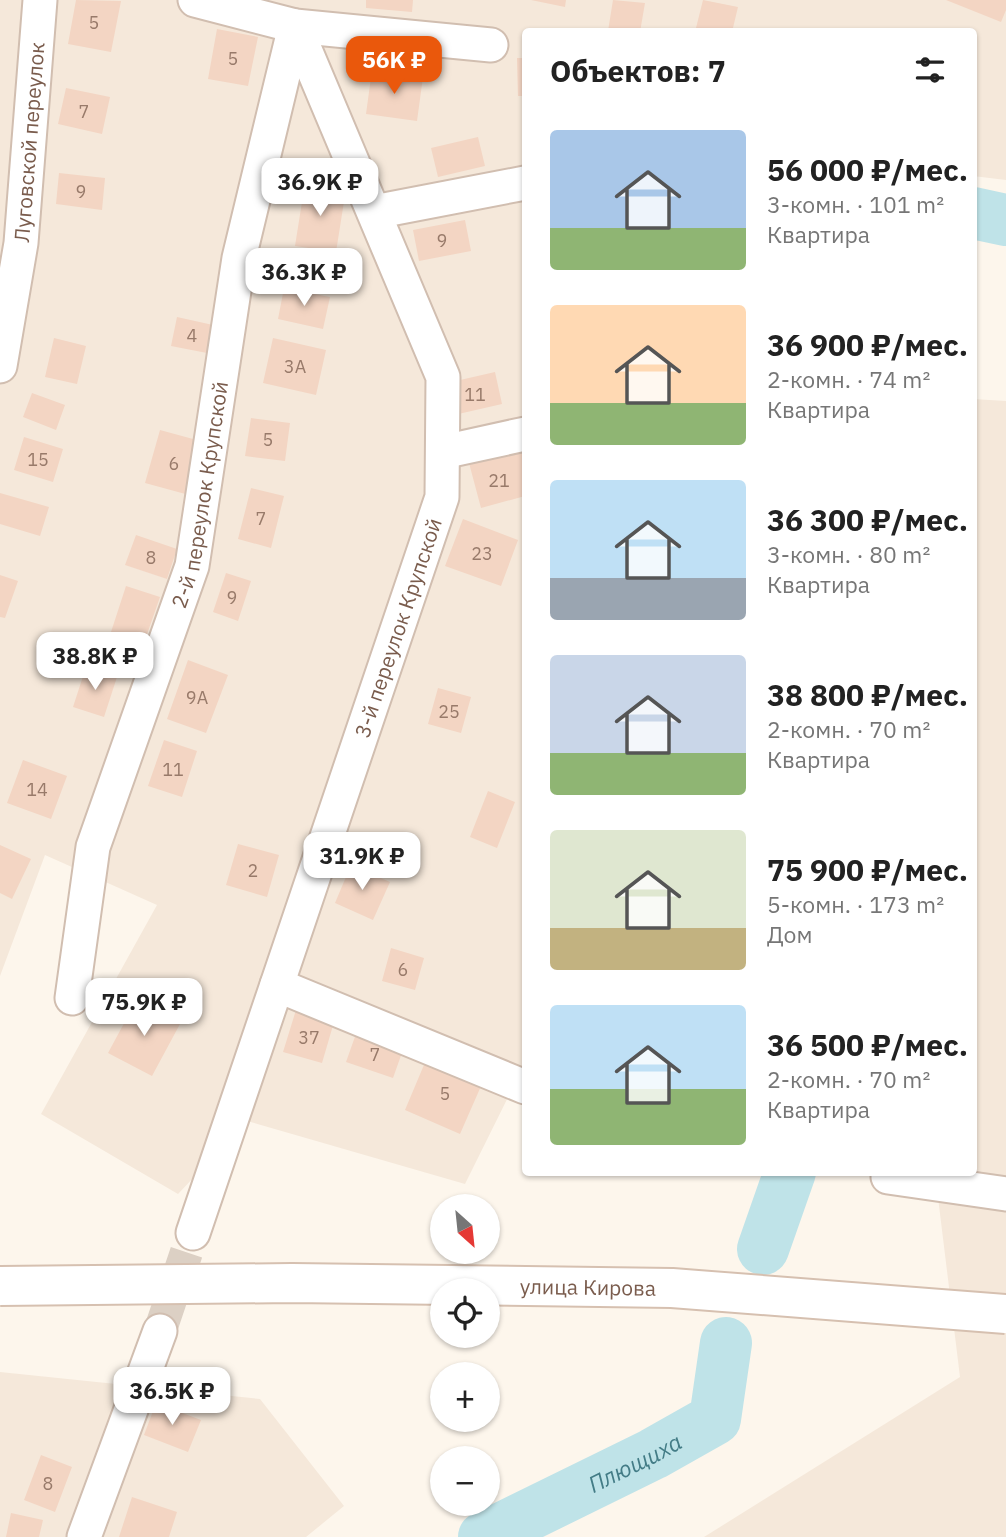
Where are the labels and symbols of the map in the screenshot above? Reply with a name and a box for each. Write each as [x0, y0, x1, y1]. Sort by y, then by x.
house number: 5 [89, 11, 99, 34]
pin: 56K ₽ [345, 36, 443, 96]
street label: Луговской переулок [7, 41, 51, 243]
house number: 5 [228, 47, 238, 70]
house number: 7 [79, 100, 89, 123]
pin: 36.9K ₽ [255, 158, 385, 218]
house number: 9 [76, 180, 86, 203]
house number: 9 [437, 229, 447, 252]
pin: 36.3K ₽ [239, 248, 369, 308]
house number: 4 [187, 324, 198, 347]
house number: 3А [284, 355, 307, 378]
street label: 2-й переулок Крупской [164, 379, 234, 612]
house number: 11 [464, 383, 486, 406]
house number: 5 [263, 428, 273, 451]
house number: 15 [27, 448, 49, 471]
house number: 6 [169, 452, 179, 475]
house number: 21 [488, 469, 510, 492]
house number: 7 [256, 507, 266, 530]
street label: 3-й переулок Крупской [348, 514, 448, 741]
house number: 23 [471, 542, 493, 565]
house number: 8 [146, 546, 156, 569]
house number: 9 [227, 586, 237, 609]
pin: 38.8K ₽ [30, 632, 160, 692]
house number: 9А [186, 686, 209, 709]
house number: 25 [438, 700, 460, 723]
house number: 11 [162, 758, 184, 781]
house number: 14 [26, 778, 48, 801]
pin: 31.9K ₽ [297, 832, 427, 892]
house number: 2 [248, 859, 258, 882]
house number: 6 [398, 958, 408, 981]
pin: 75.9K ₽ [79, 978, 209, 1038]
house number: 37 [298, 1026, 320, 1049]
house number: 7 [370, 1043, 380, 1066]
house number: 5 [440, 1082, 450, 1105]
north arrow [430, 1194, 500, 1264]
street label: улица Кирова [520, 1272, 656, 1302]
pin: 36.5K ₽ [107, 1368, 237, 1427]
water label: Плющиха [583, 1426, 687, 1499]
house number: 8 [43, 1472, 53, 1495]

